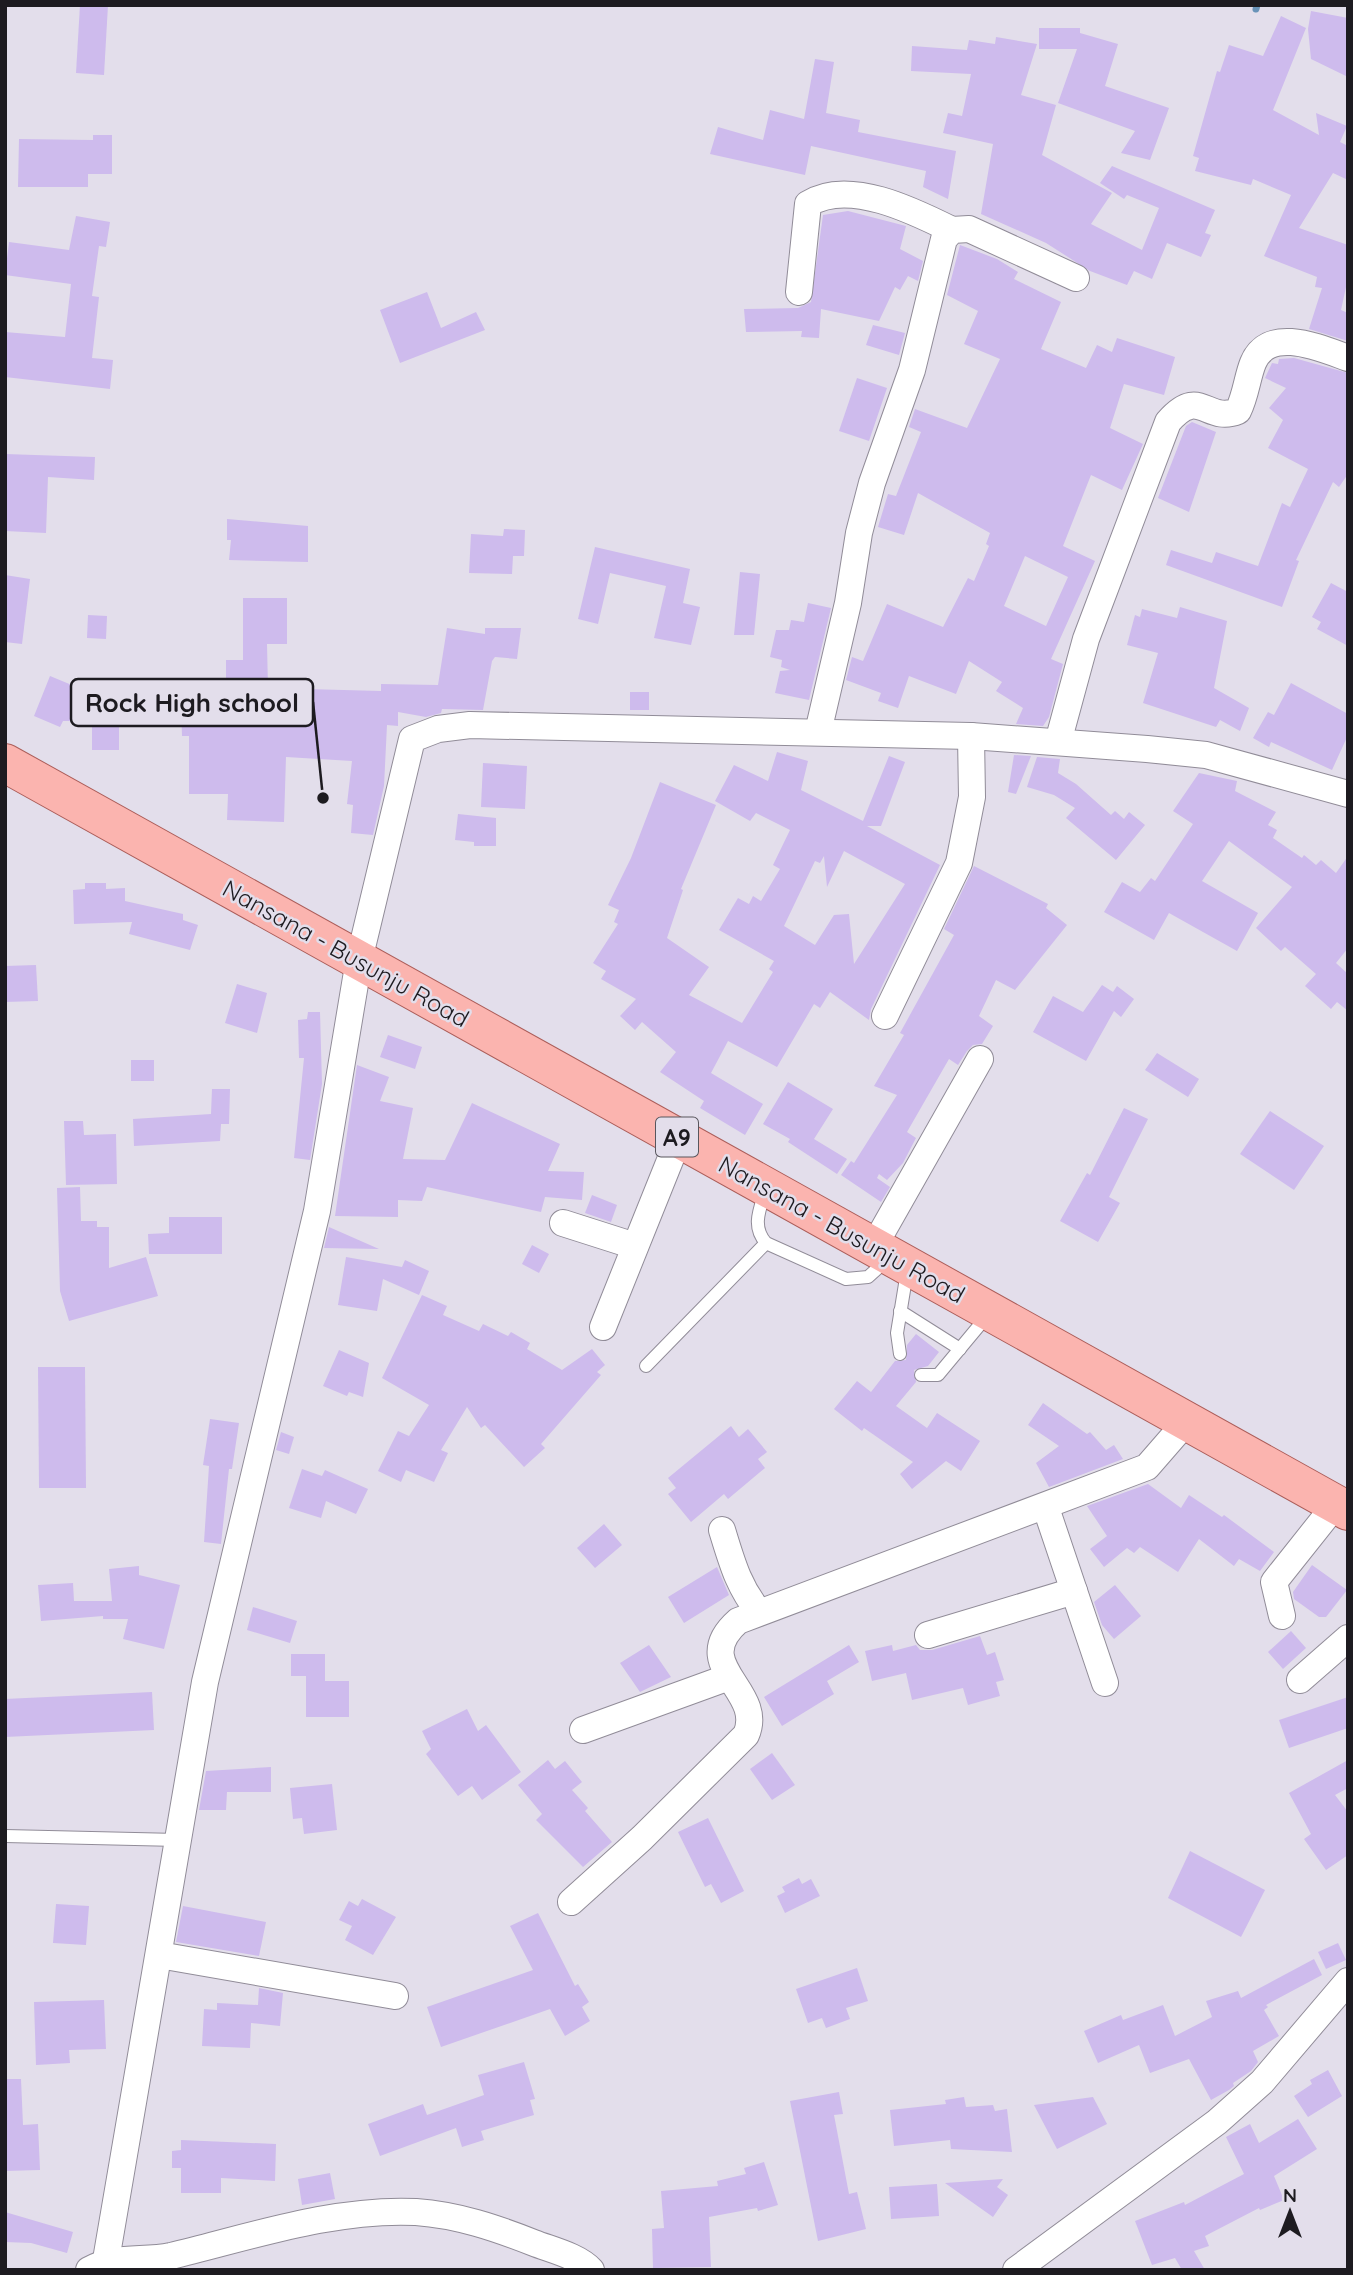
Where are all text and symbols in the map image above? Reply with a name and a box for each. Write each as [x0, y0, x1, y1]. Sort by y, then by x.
callout: Rock High school [71, 679, 313, 726]
text: Rock High school [85, 686, 299, 719]
street label: Nansana - Busunju Road [218, 873, 474, 1033]
road number: A9 [656, 1118, 698, 1156]
street label: Nansana - Busunju Road [714, 1149, 970, 1309]
north arrow [1255, 2177, 1325, 2247]
text: N [1283, 2183, 1297, 2207]

